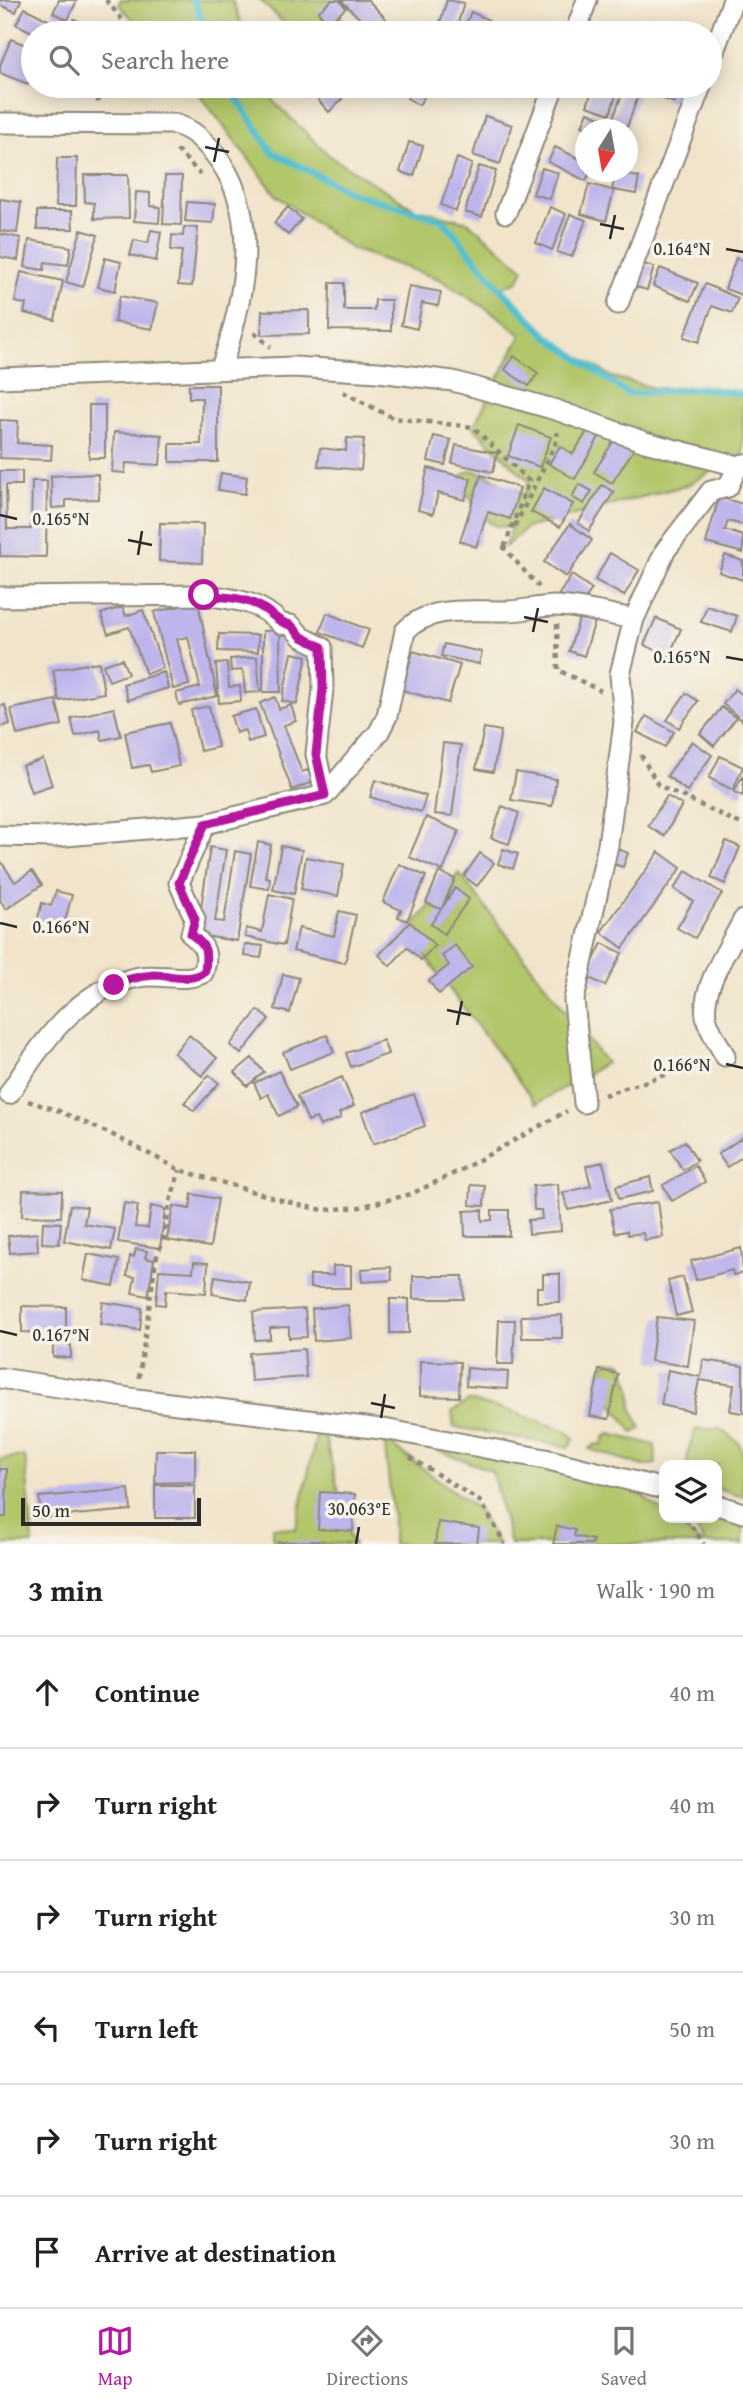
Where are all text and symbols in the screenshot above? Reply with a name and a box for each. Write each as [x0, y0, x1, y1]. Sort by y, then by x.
search box [21, 21, 722, 98]
text: Search here [101, 40, 229, 79]
icon: search [45, 41, 83, 79]
north arrow [575, 119, 638, 182]
text: 0.164°N [653, 235, 711, 262]
text: 0.165°N [32, 505, 90, 532]
route start [188, 579, 219, 610]
text: 0.165°N [653, 643, 711, 670]
text: 0.166°N [32, 913, 90, 940]
route end [98, 969, 129, 1000]
text: 0.166°N [653, 1051, 711, 1078]
text: 0.167°N [32, 1321, 90, 1348]
map controls [659, 1460, 722, 1523]
button: layers [659, 1460, 722, 1523]
scale bar [21, 1495, 201, 1527]
text: 30.063°E [327, 1495, 391, 1522]
text: 50 m [32, 1496, 70, 1524]
text: 3 min [28, 1568, 103, 1612]
text: Walk · 190 m [596, 1573, 715, 1606]
icon: ahead [28, 1673, 66, 1711]
text: Continue [95, 1673, 200, 1712]
text: 40 m [669, 1676, 715, 1709]
icon: right [28, 1785, 66, 1823]
text: Turn right [95, 1785, 217, 1824]
text: 40 m [669, 1788, 715, 1821]
icon: right [28, 1897, 66, 1935]
text: Turn right [95, 1897, 217, 1936]
text: 30 m [669, 1900, 715, 1933]
icon: left [28, 2009, 66, 2047]
text: Turn left [95, 2009, 198, 2048]
text: 50 m [669, 2012, 715, 2045]
icon: right [28, 2121, 66, 2159]
text: Turn right [95, 2121, 217, 2160]
text: 30 m [669, 2124, 715, 2157]
icon: arrive [28, 2233, 66, 2271]
text: Arrive at destination [95, 2233, 336, 2272]
tab: Map [96, 2322, 134, 2392]
tab: Directions [327, 2322, 408, 2392]
tab: Saved [601, 2322, 647, 2392]

